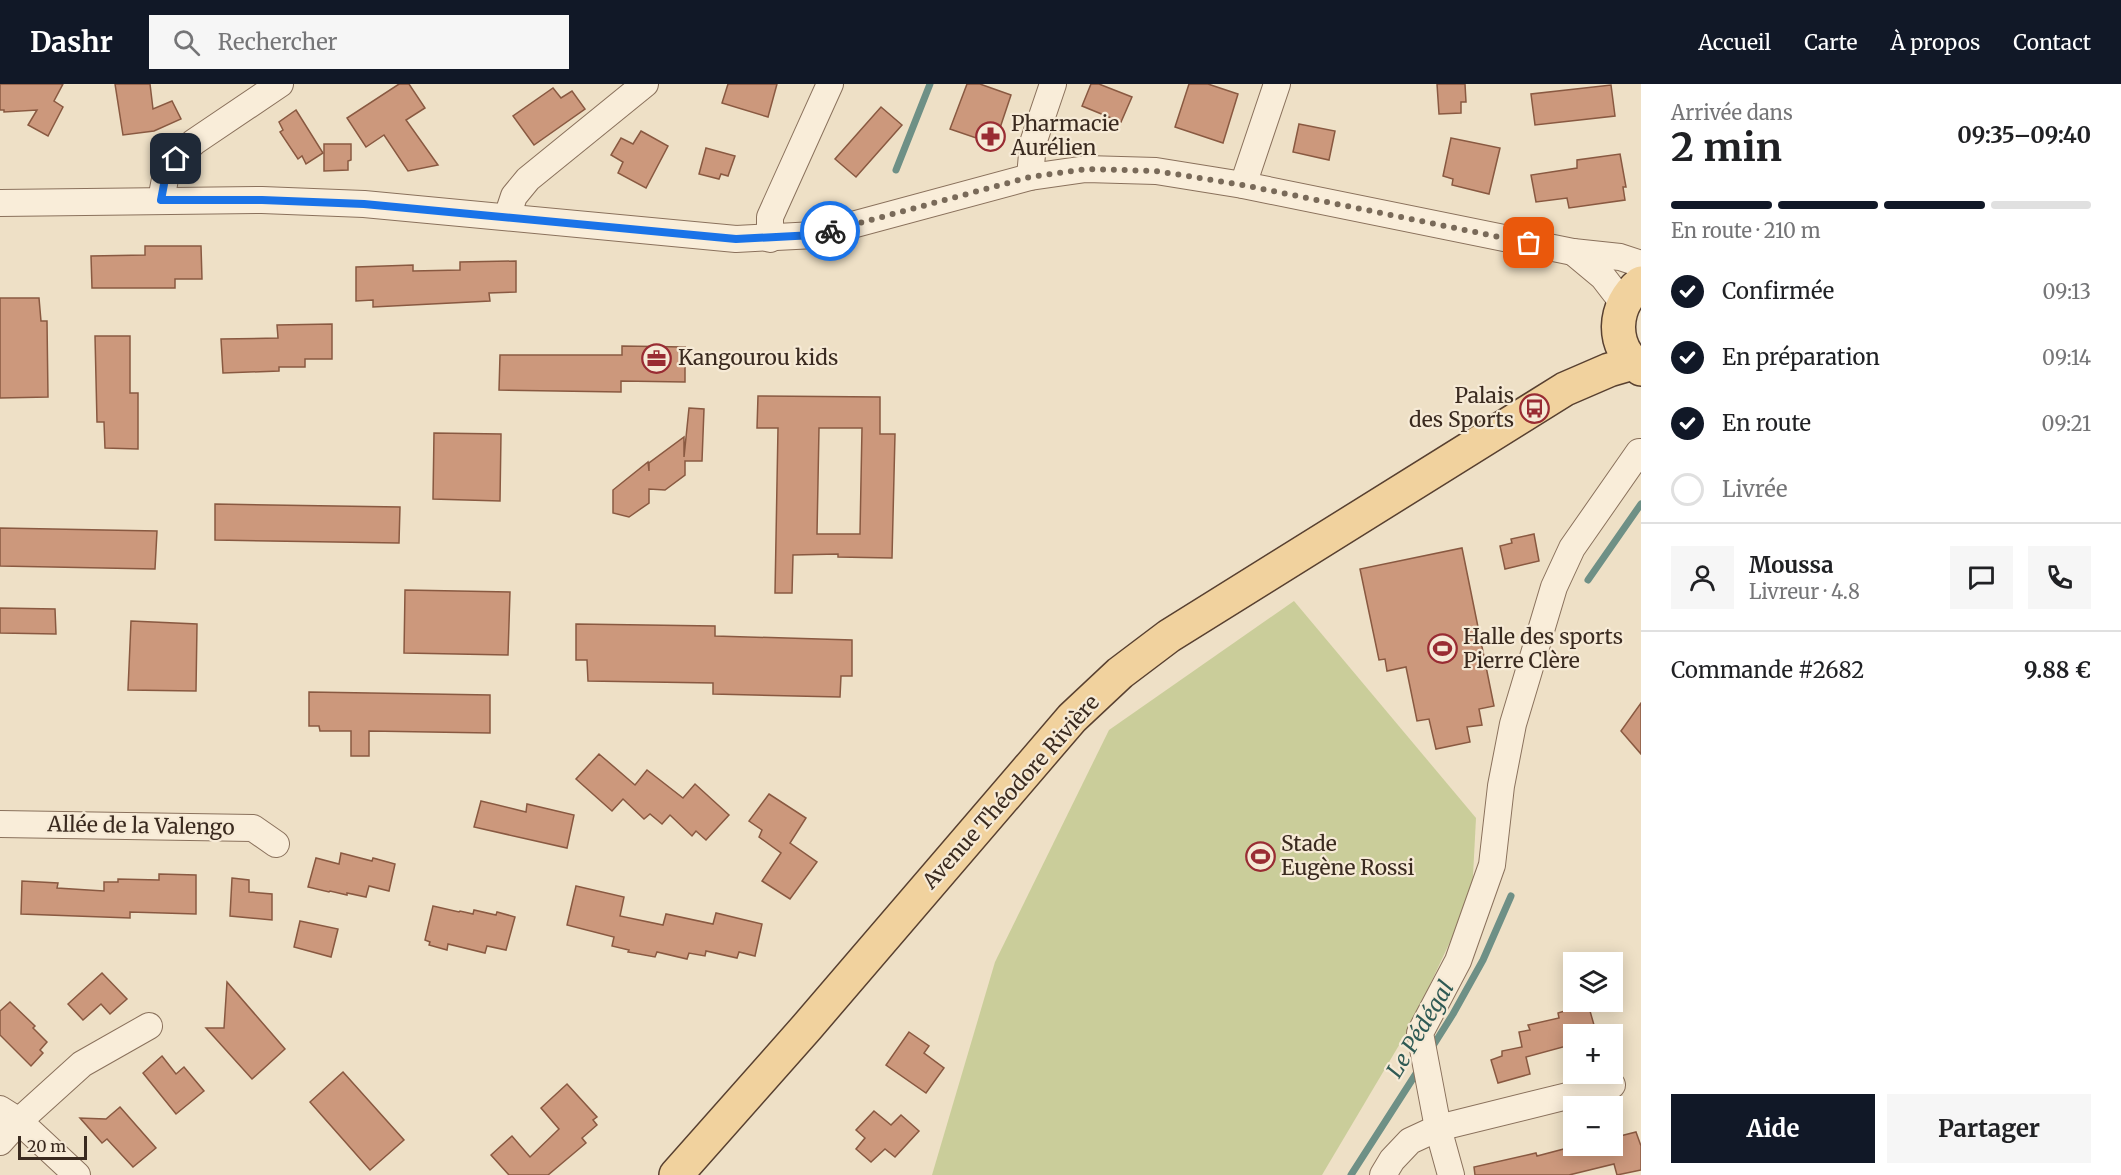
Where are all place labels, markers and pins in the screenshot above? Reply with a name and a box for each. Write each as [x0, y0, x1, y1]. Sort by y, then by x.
place label: Pharmacie Aurélien [1010, 110, 1119, 161]
pharmacy icon: Pharmacie Aurélien [974, 120, 1006, 152]
pin [150, 133, 201, 184]
pin [1503, 217, 1554, 268]
office icon: Kangourou kids [641, 342, 673, 374]
place label: Kangourou kids [678, 344, 838, 371]
place label: Palais des Sports [1409, 382, 1514, 433]
bus stop icon: Palais des Sports [1519, 392, 1551, 424]
place label: Halle des sports Pierre Clère [1463, 623, 1623, 674]
sports icon: Halle des sports Pierre Clère [1426, 633, 1458, 665]
place label: Stade Eugène Rossi [1281, 830, 1414, 881]
sports icon: Stade Eugène Rossi [1244, 840, 1276, 872]

